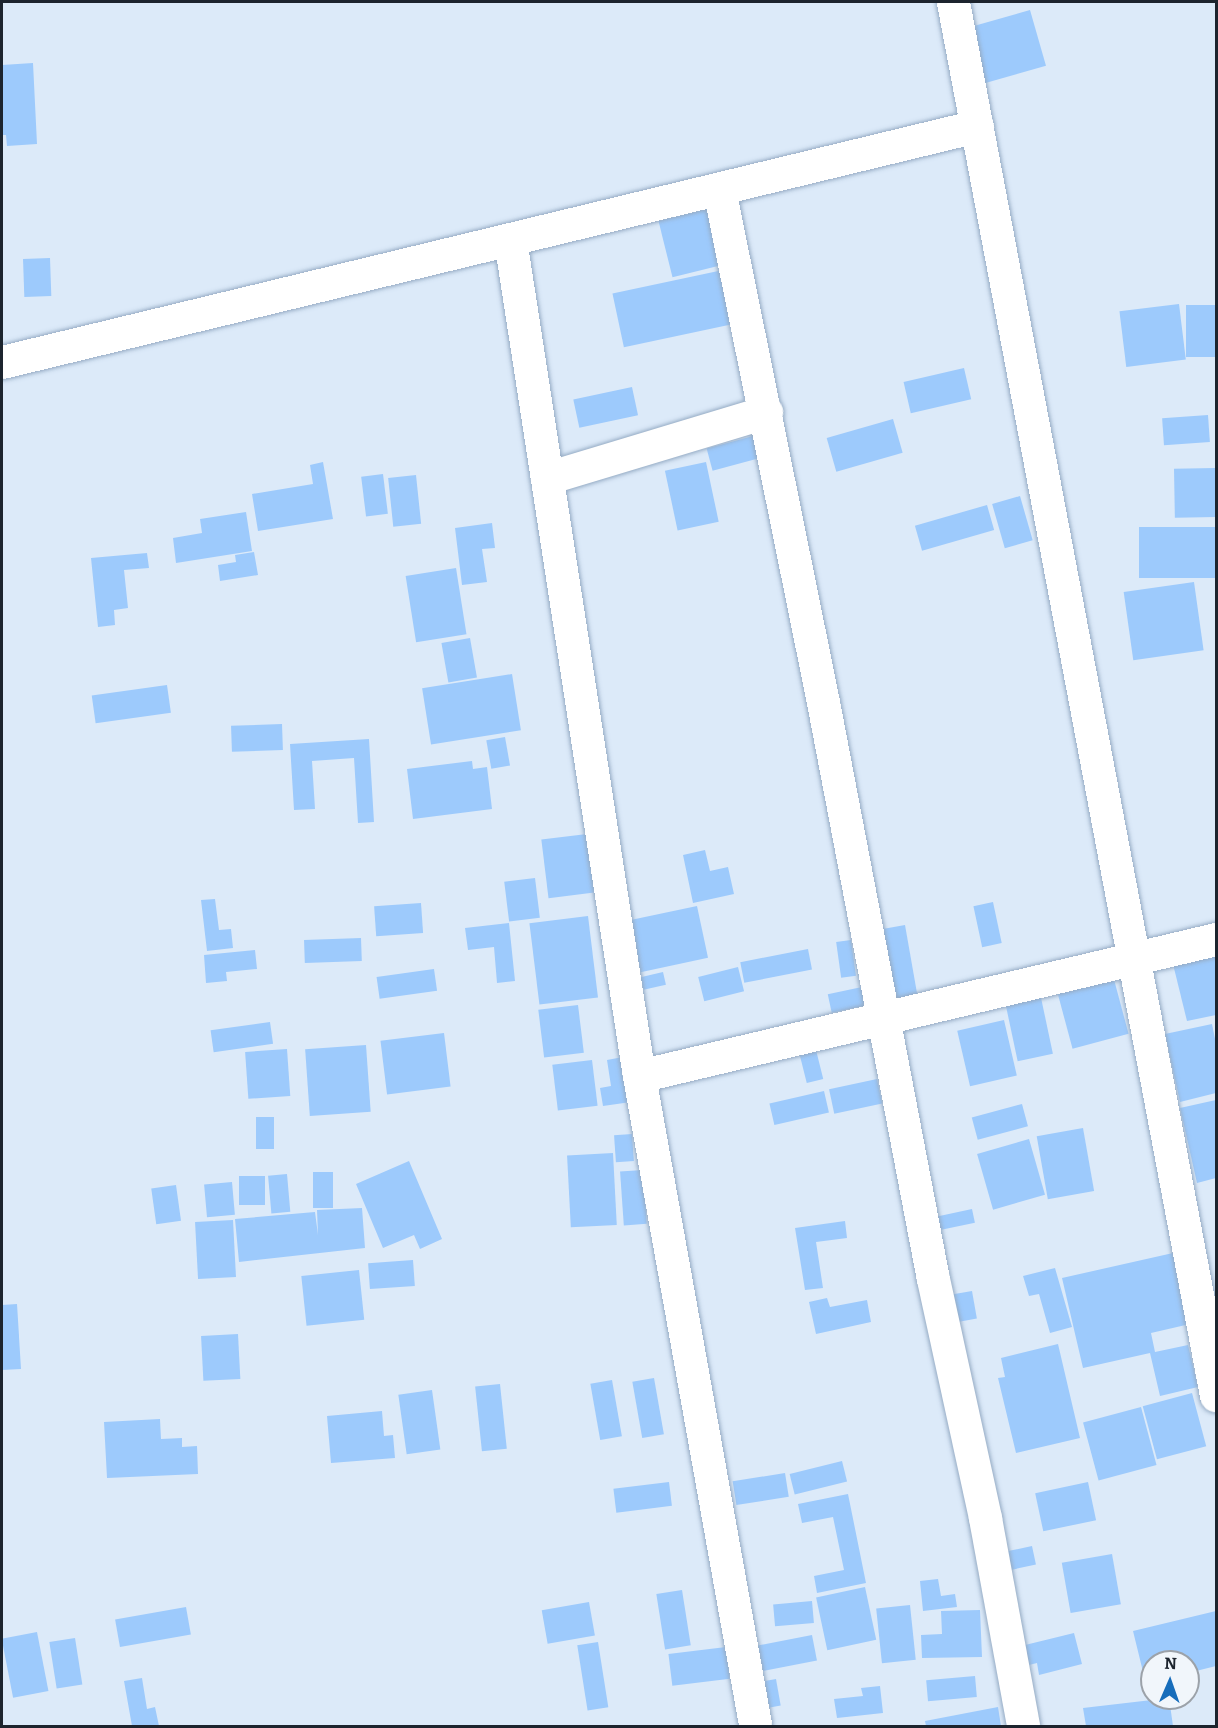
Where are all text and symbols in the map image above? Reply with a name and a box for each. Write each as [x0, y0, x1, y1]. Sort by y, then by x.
north arrow [1140, 1650, 1200, 1710]
text: N [1164, 1654, 1177, 1673]

